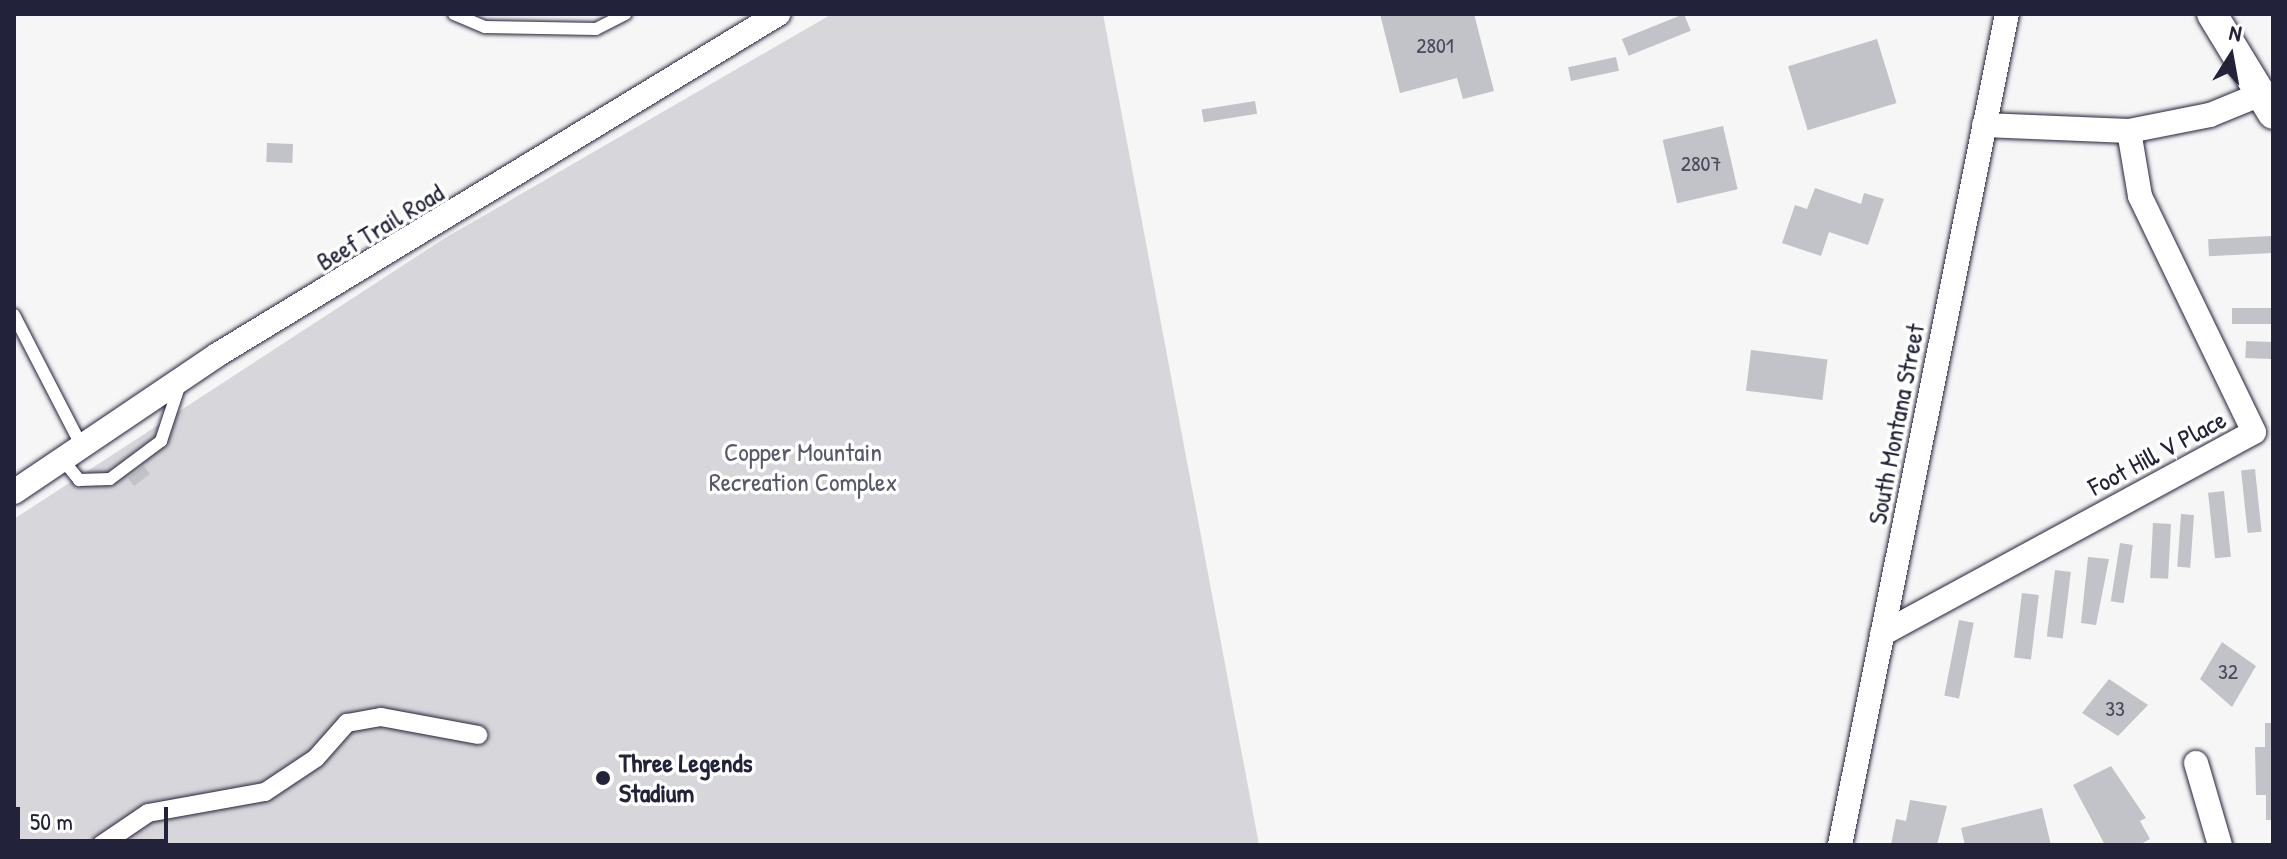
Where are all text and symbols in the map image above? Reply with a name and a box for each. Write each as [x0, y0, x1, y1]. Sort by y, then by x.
north arrow [2191, 16, 2271, 96]
text: N [2227, 17, 2244, 48]
house number: 2801 [1416, 33, 1454, 59]
house number: 2807 [1681, 151, 1721, 177]
street label: Beef Trail Road [311, 177, 449, 277]
street label: South Montana Street [1861, 321, 1931, 527]
street label: Foot Hill V Place [2083, 404, 2231, 502]
park label: Copper Mountain Recreation Complex [709, 436, 897, 498]
house number: 32 [2218, 659, 2238, 685]
house number: 33 [2105, 696, 2125, 722]
place label: Three Legends Stadium [619, 747, 753, 808]
marker: Three Legends Stadium [594, 769, 612, 787]
scale bar [20, 791, 172, 841]
text: 50 m [30, 805, 73, 837]

